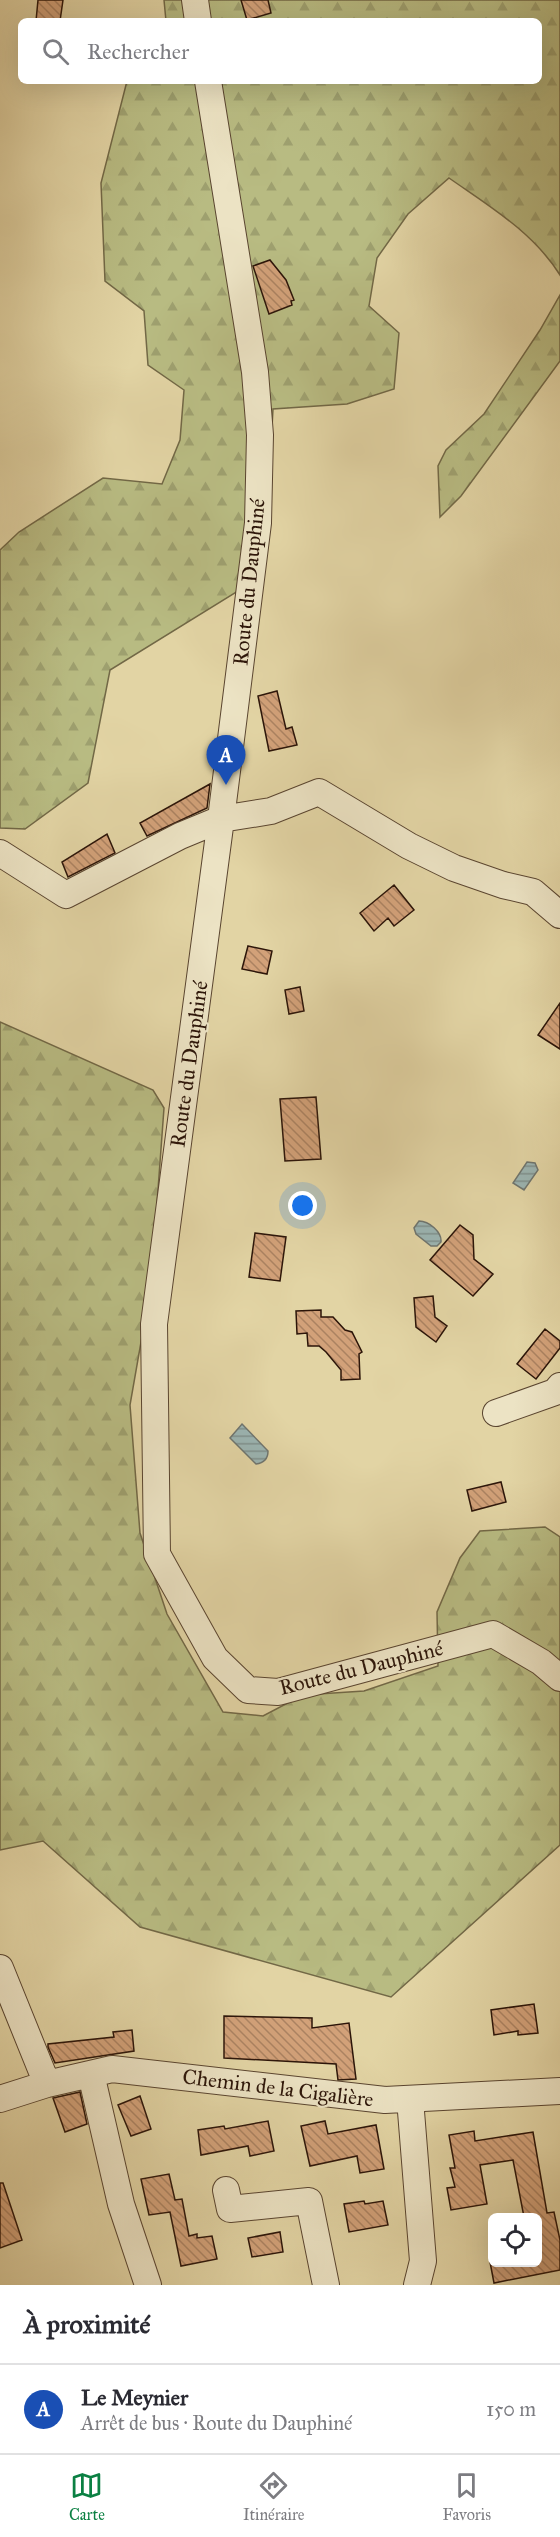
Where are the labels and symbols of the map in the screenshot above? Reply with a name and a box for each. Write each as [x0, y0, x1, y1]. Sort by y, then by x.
street label: Route du Dauphiné [227, 497, 271, 667]
pin: A [206, 736, 246, 785]
street label: Route du Dauphiné [164, 979, 214, 1149]
your location [288, 1191, 317, 1220]
street label: Route du Dauphiné [276, 1635, 446, 1701]
street label: Chemin de la Cigalière [181, 2063, 375, 2113]

